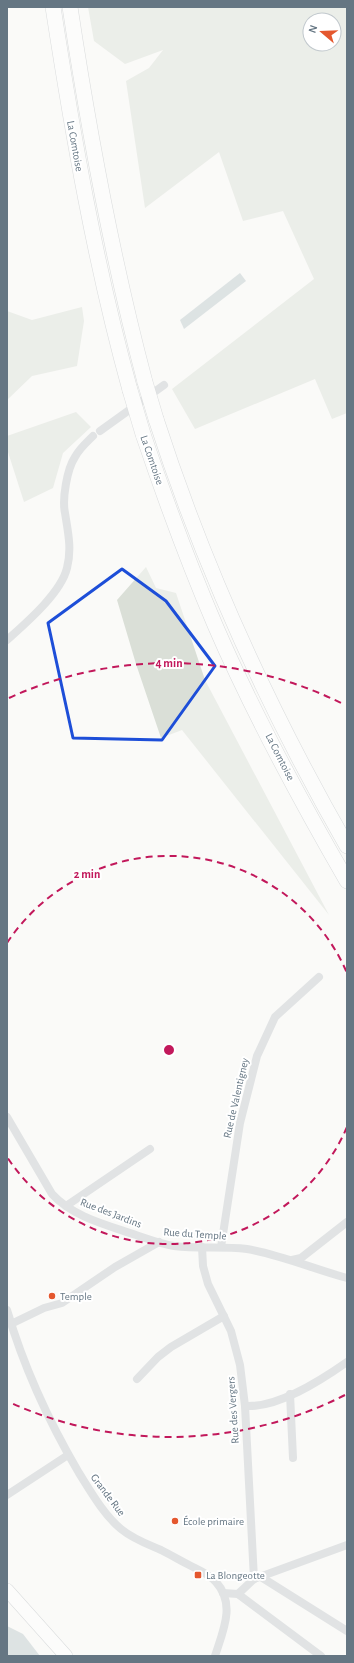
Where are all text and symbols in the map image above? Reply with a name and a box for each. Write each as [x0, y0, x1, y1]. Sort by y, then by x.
north arrow [302, 12, 342, 52]
text: N [307, 23, 319, 34]
street label: La Comtoise [65, 120, 85, 172]
street label: La Comtoise [138, 434, 166, 486]
text: 4 min [155, 657, 183, 669]
street label: La Comtoise [263, 732, 297, 782]
text: 2 min [74, 868, 100, 880]
centre of rings [162, 1043, 176, 1057]
street label: Rue de Valentigney [221, 1056, 251, 1139]
street label: Rue des Jardins [79, 1196, 143, 1230]
street label: Rue du Temple [163, 1226, 227, 1242]
marker: Temple [47, 1291, 57, 1301]
place label: Temple [60, 1291, 92, 1302]
street label: Rue des Vergers [225, 1376, 241, 1444]
street label: Grande Rue [89, 1472, 127, 1518]
place label: École primaire [183, 1515, 244, 1527]
marker: École primaire [170, 1516, 180, 1526]
marker: La Blongeotte [193, 1570, 203, 1580]
place label: La Blongeotte [206, 1570, 265, 1581]

